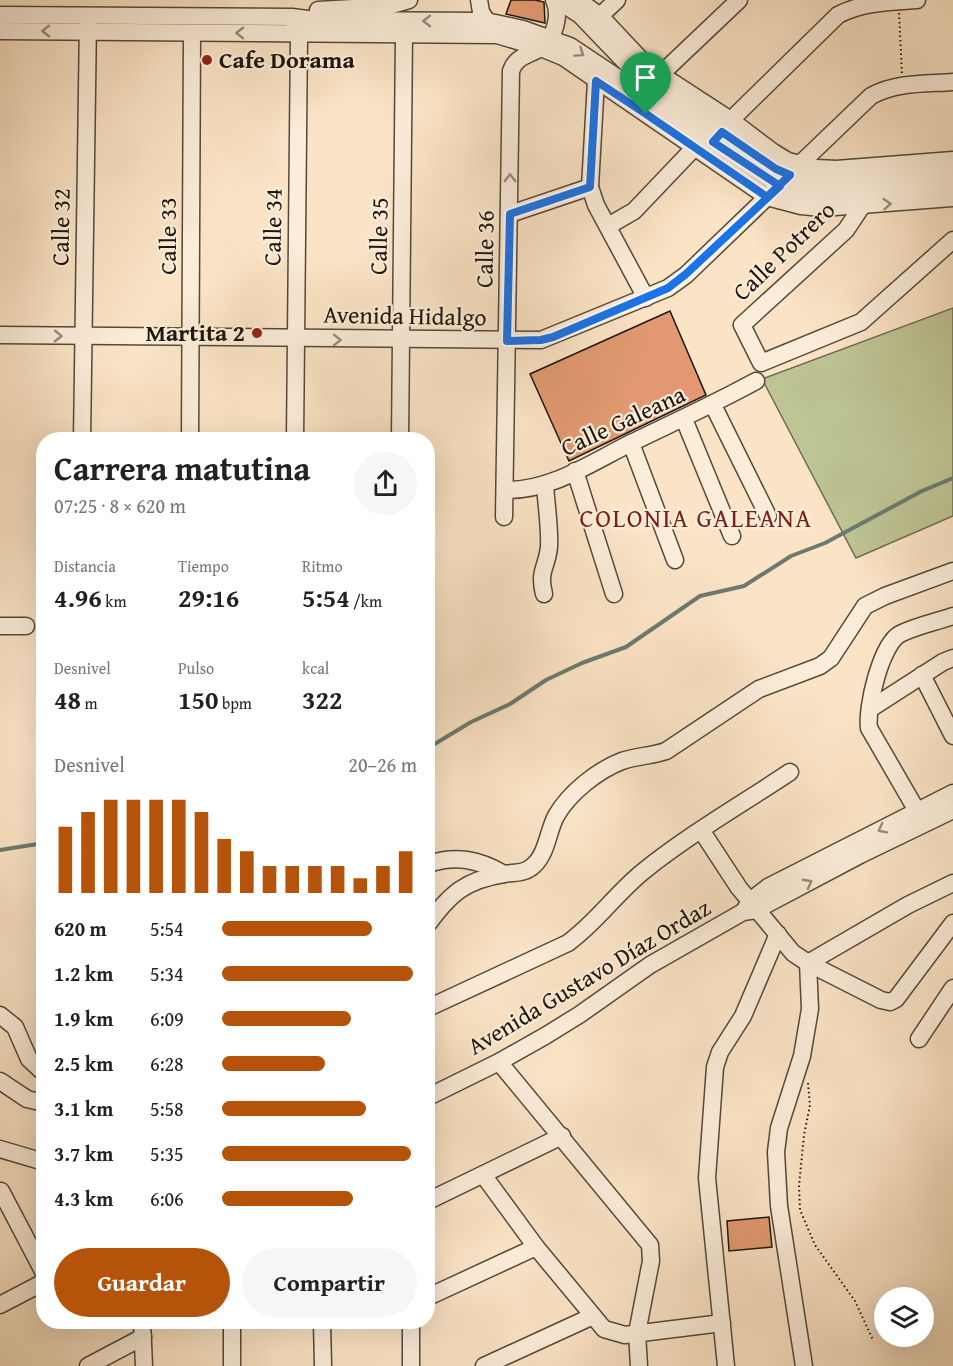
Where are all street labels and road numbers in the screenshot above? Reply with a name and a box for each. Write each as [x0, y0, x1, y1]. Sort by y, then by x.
street label: Calle 32 [42, 188, 79, 266]
street label: Calle 34 [254, 188, 291, 266]
street label: Calle Potrero [725, 193, 843, 309]
street label: Calle 33 [150, 197, 185, 275]
street label: Calle 35 [360, 197, 397, 275]
street label: Calle 36 [466, 210, 503, 288]
street label: Avenida Hidalgo [323, 297, 487, 334]
street label: Calle Galeana [555, 376, 692, 465]
street label: Avenida Gustavo Díaz Ordaz [461, 890, 717, 1063]

